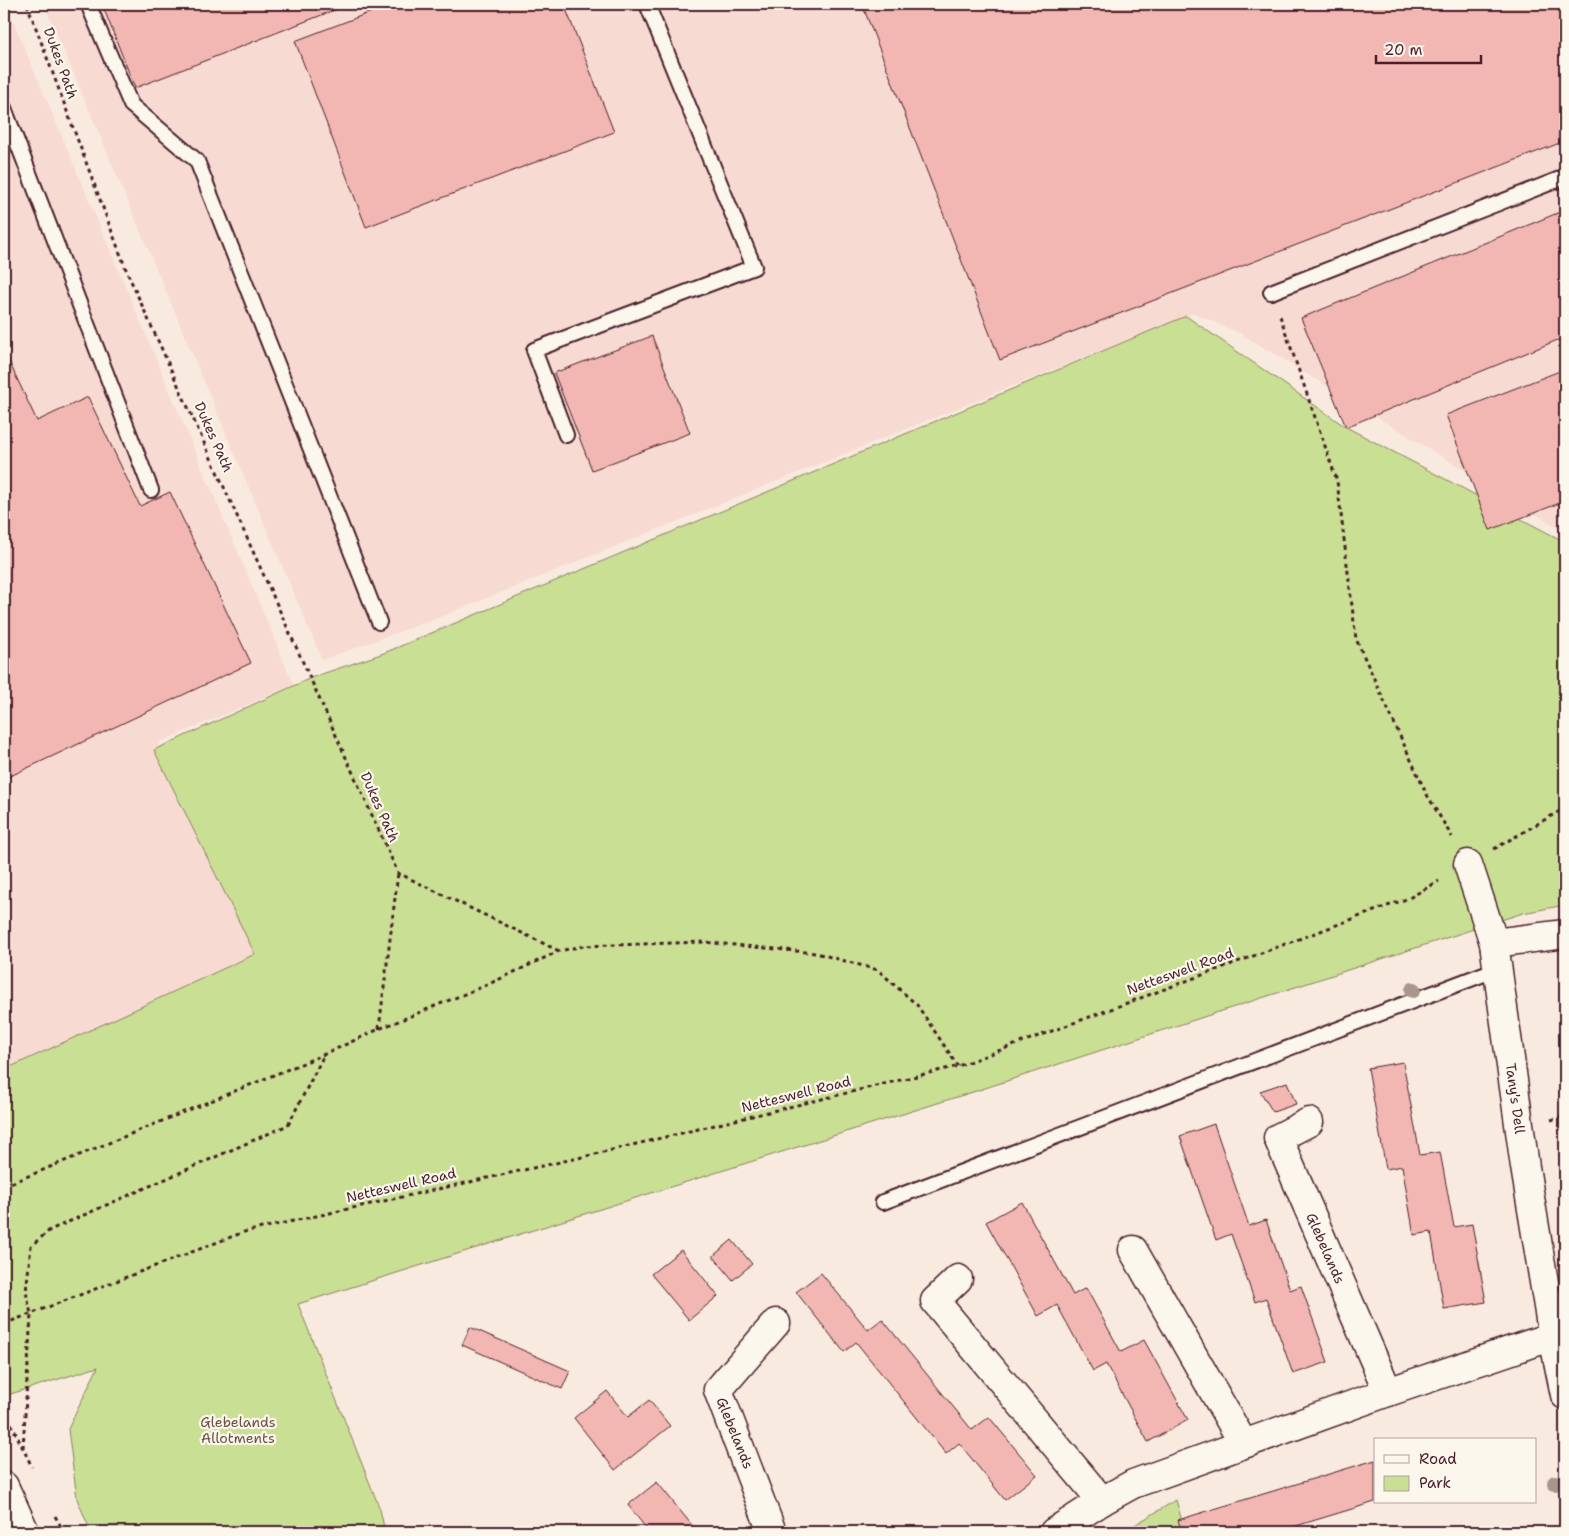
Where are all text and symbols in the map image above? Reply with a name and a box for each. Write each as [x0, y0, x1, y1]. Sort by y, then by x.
street label: Dukes Path [40, 25, 82, 101]
scale bar [1376, 32, 1482, 64]
text: 20 m [1384, 40, 1423, 60]
street label: Dukes Path [191, 399, 237, 475]
street label: Dukes Path [357, 769, 403, 845]
street label: Netteswell Road [1124, 943, 1236, 999]
street label: Tany's Dell [1502, 1062, 1529, 1136]
street label: Netteswell Road [739, 1072, 853, 1116]
street label: Netteswell Road [344, 1164, 458, 1206]
street label: Glebelands [1302, 1210, 1349, 1287]
street label: Glebelands [712, 1395, 758, 1471]
park label: Glebelands Allotments [200, 1413, 276, 1447]
legend [1374, 1438, 1536, 1504]
text: Road [1419, 1449, 1457, 1469]
text: Park [1419, 1473, 1451, 1493]

